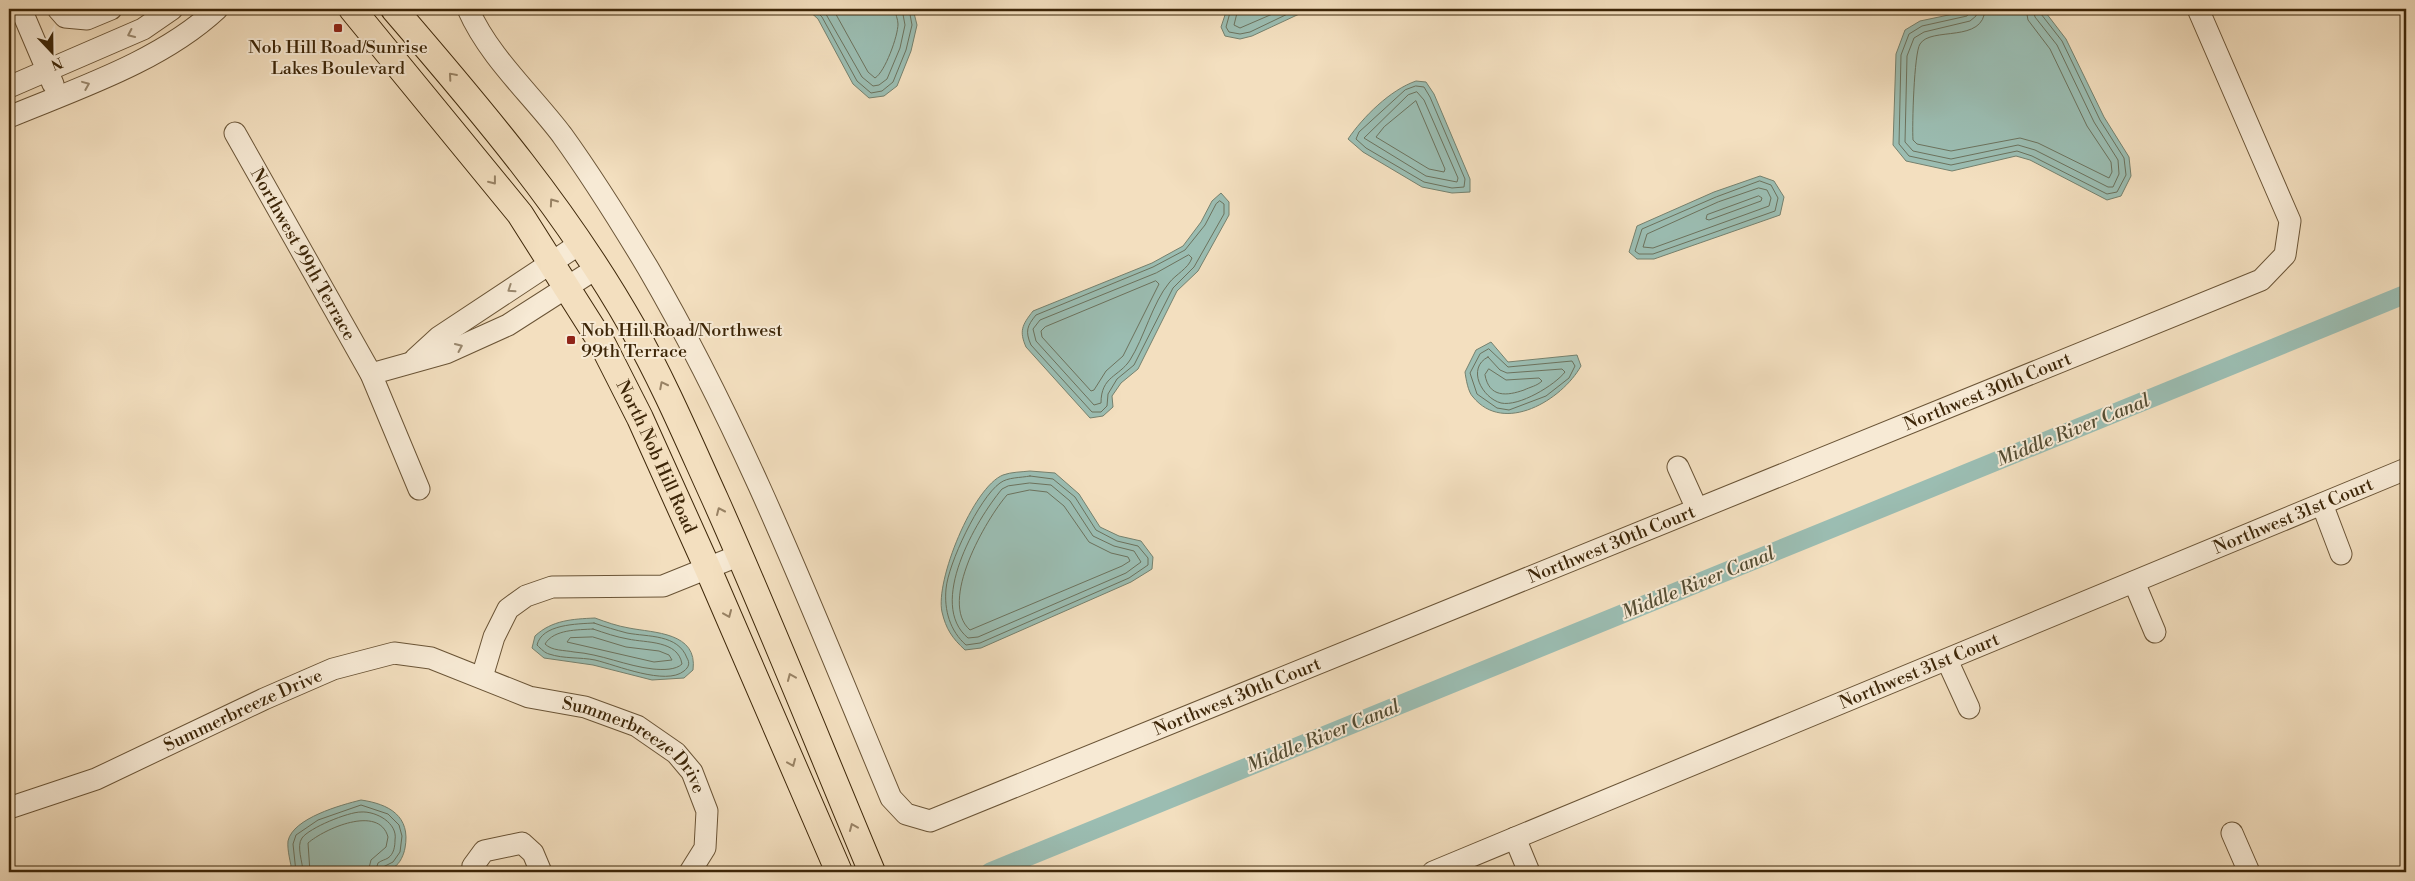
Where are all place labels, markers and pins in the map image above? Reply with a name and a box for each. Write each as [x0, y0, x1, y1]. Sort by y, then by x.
marker: Nob Hill Road/Sunrise Lakes Boulevard [332, 22, 344, 34]
place label: Nob Hill Road/Sunrise Lakes Boulevard [248, 36, 428, 80]
place label: Nob Hill Road/Northwest 99th Terrace [581, 319, 783, 363]
marker: Nob Hill Road/Northwest 99th Terrace [565, 334, 577, 346]

